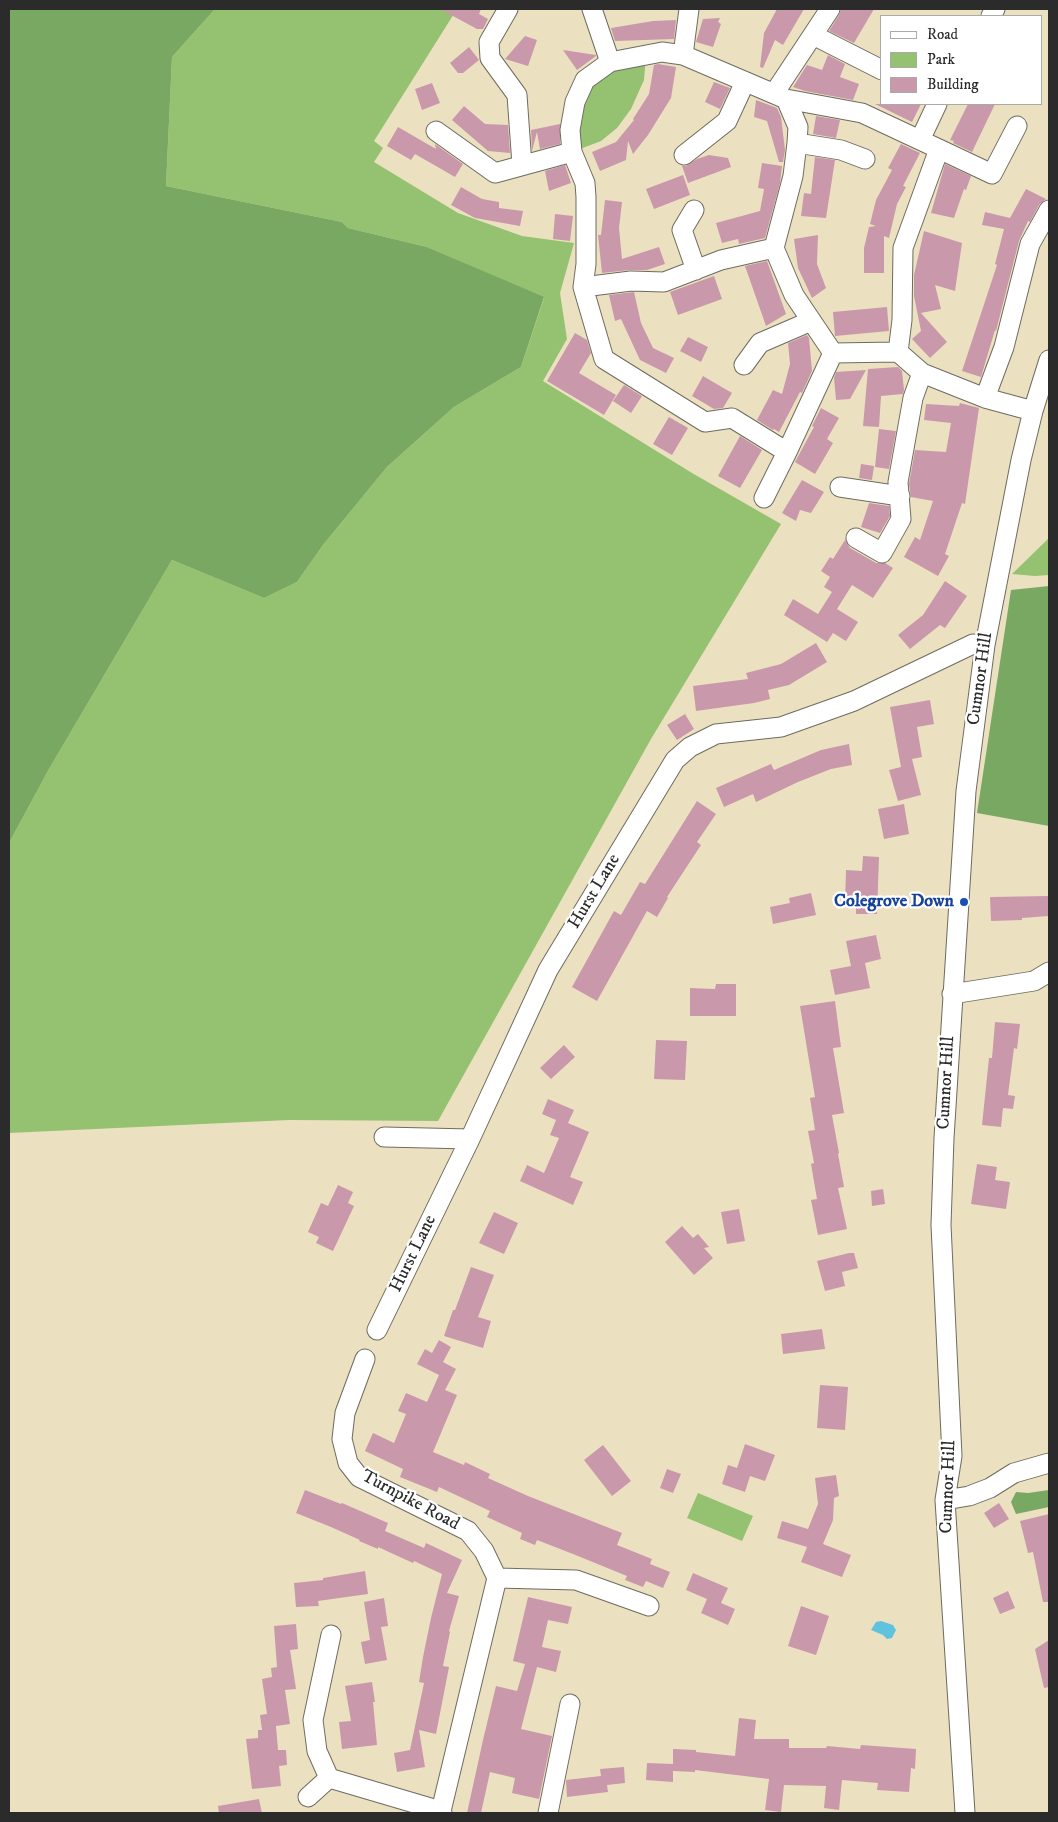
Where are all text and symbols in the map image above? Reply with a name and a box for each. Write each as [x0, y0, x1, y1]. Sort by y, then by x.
legend [880, 15, 1043, 105]
text: Road [927, 25, 958, 44]
text: Park [927, 50, 955, 69]
text: Building [927, 75, 979, 94]
street label: Cumnor Hill [964, 631, 998, 727]
street label: Hurst Lane [564, 851, 626, 933]
place label: Colegrove Down [834, 891, 954, 913]
marker: Colegrove Down [958, 896, 970, 908]
street label: Cumnor Hill [934, 1036, 960, 1130]
street label: Hurst Lane [386, 1212, 442, 1296]
street label: Cumnor Hill [937, 1440, 961, 1534]
street label: Turnpike Road [357, 1466, 463, 1536]

